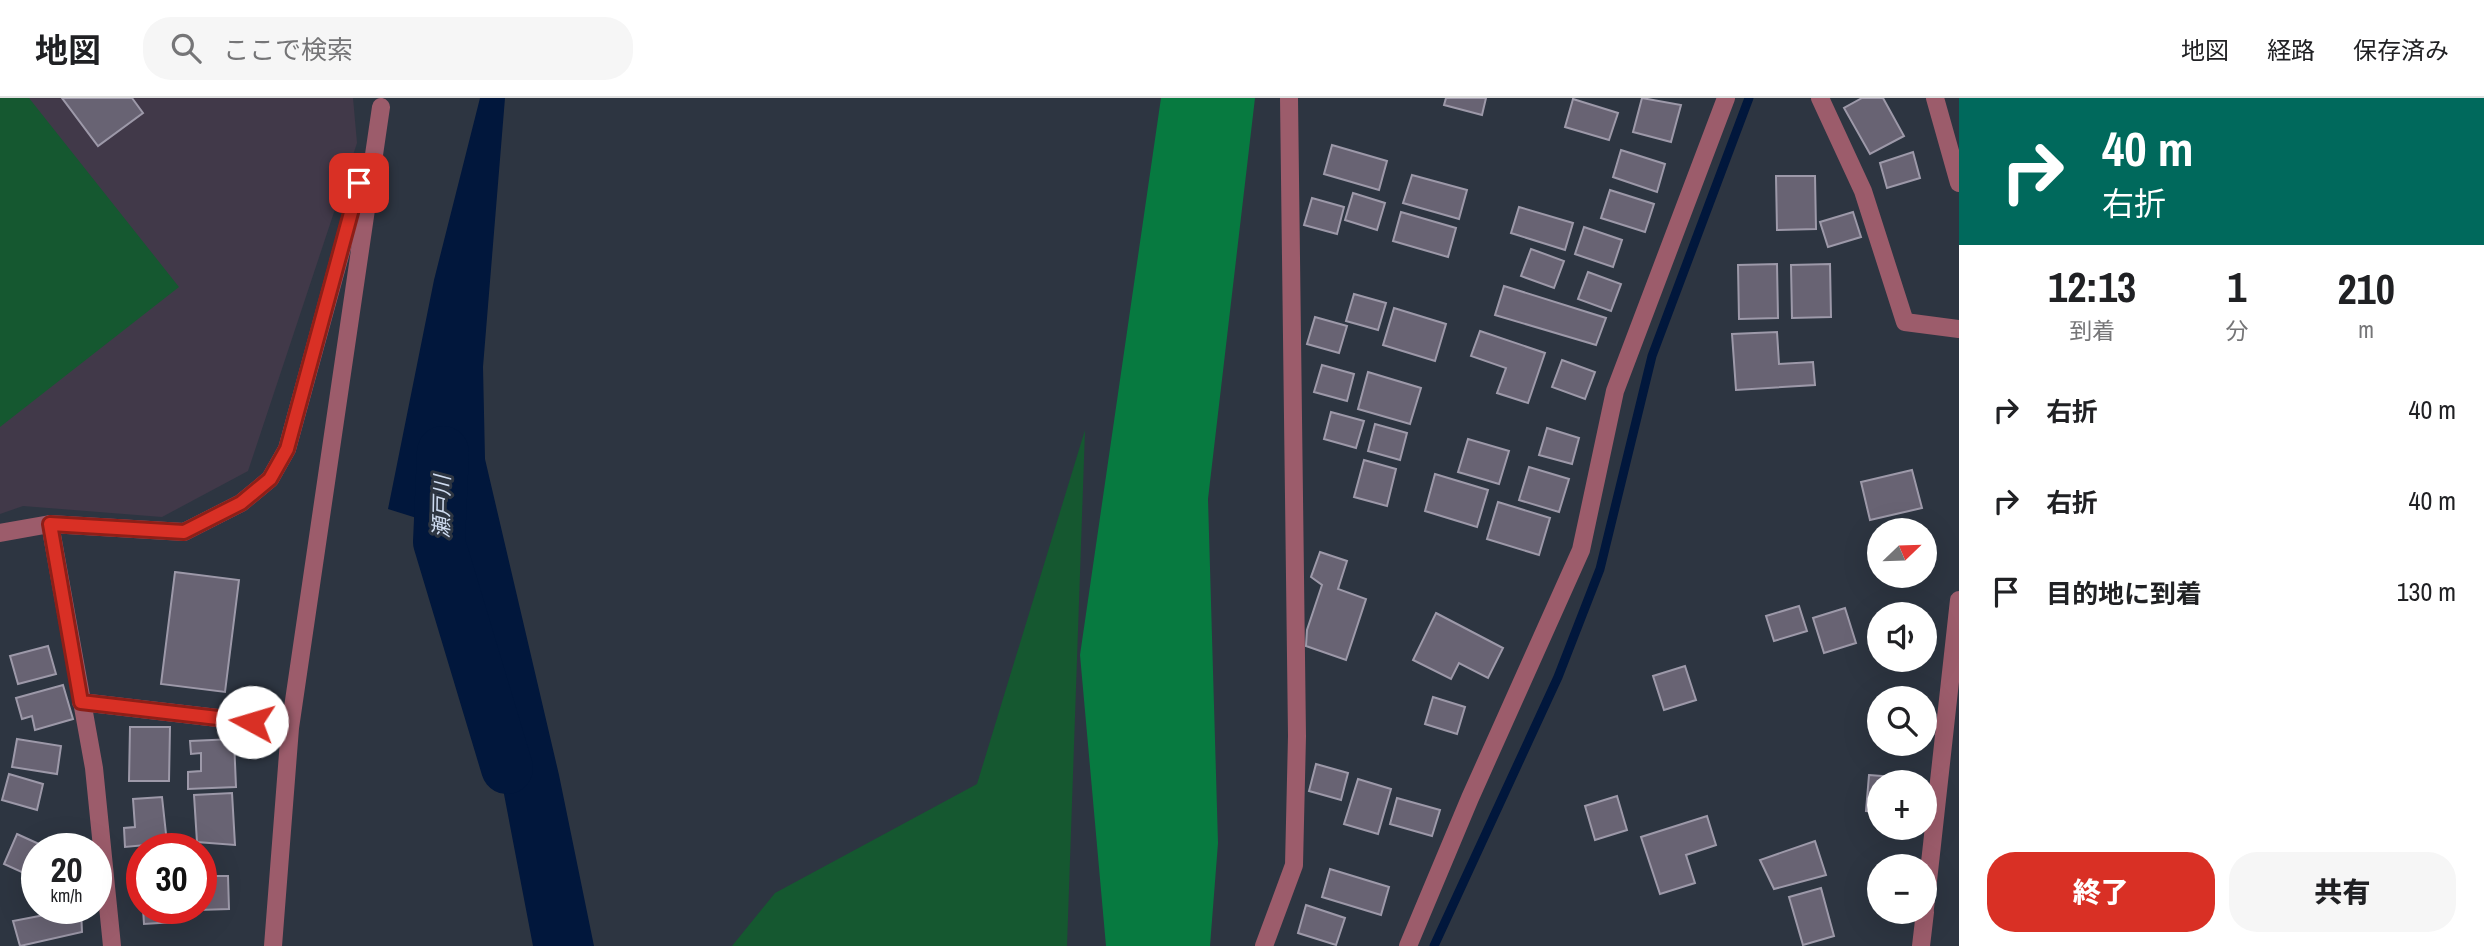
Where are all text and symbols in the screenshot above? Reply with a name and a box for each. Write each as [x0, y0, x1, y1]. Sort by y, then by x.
search box [143, 17, 633, 80]
text: 地図 [35, 28, 101, 72]
icon: search [167, 29, 205, 67]
text: ここで検索 [223, 32, 353, 67]
text: 地図 [2181, 34, 2229, 66]
text: 経路 [2267, 34, 2315, 66]
text: 保存済み [2353, 34, 2449, 66]
text: 40 m [2102, 115, 2194, 181]
icon: right [1987, 126, 2078, 217]
pin [329, 153, 389, 213]
icon: arrive [340, 164, 378, 202]
text: 右折 [2102, 182, 2166, 225]
text: 12:13 [2048, 259, 2136, 315]
text: 1 [2227, 259, 2246, 315]
text: 210 [2337, 261, 2395, 317]
text: m [2358, 314, 2374, 345]
text: 到着 [2069, 315, 2115, 346]
text: 分 [2225, 315, 2248, 346]
icon: right [1987, 391, 2025, 429]
text: 40 m [2409, 392, 2456, 427]
text: 右折 [2046, 394, 2098, 429]
water label: 瀬戸川 [426, 473, 457, 539]
icon: right [1987, 482, 2025, 520]
text: 40 m [2409, 483, 2456, 518]
text: 右折 [2046, 485, 2098, 520]
north arrow [1867, 518, 1937, 588]
map controls [1867, 518, 1937, 924]
icon: arrive [1987, 573, 2025, 611]
text: 130 m [2397, 574, 2456, 609]
text: 目的地に到着 [2046, 576, 2202, 611]
button: sound [1867, 602, 1937, 672]
position arrow [215, 685, 289, 759]
button: search [1867, 686, 1937, 756]
button: + [1867, 770, 1937, 840]
speed limit sign: 30 [126, 833, 217, 924]
text: 20 [51, 846, 82, 893]
button: 終了 [1987, 852, 2215, 932]
button: 共有 [2229, 852, 2456, 932]
button: − [1867, 854, 1937, 924]
text: km/h [51, 883, 83, 908]

